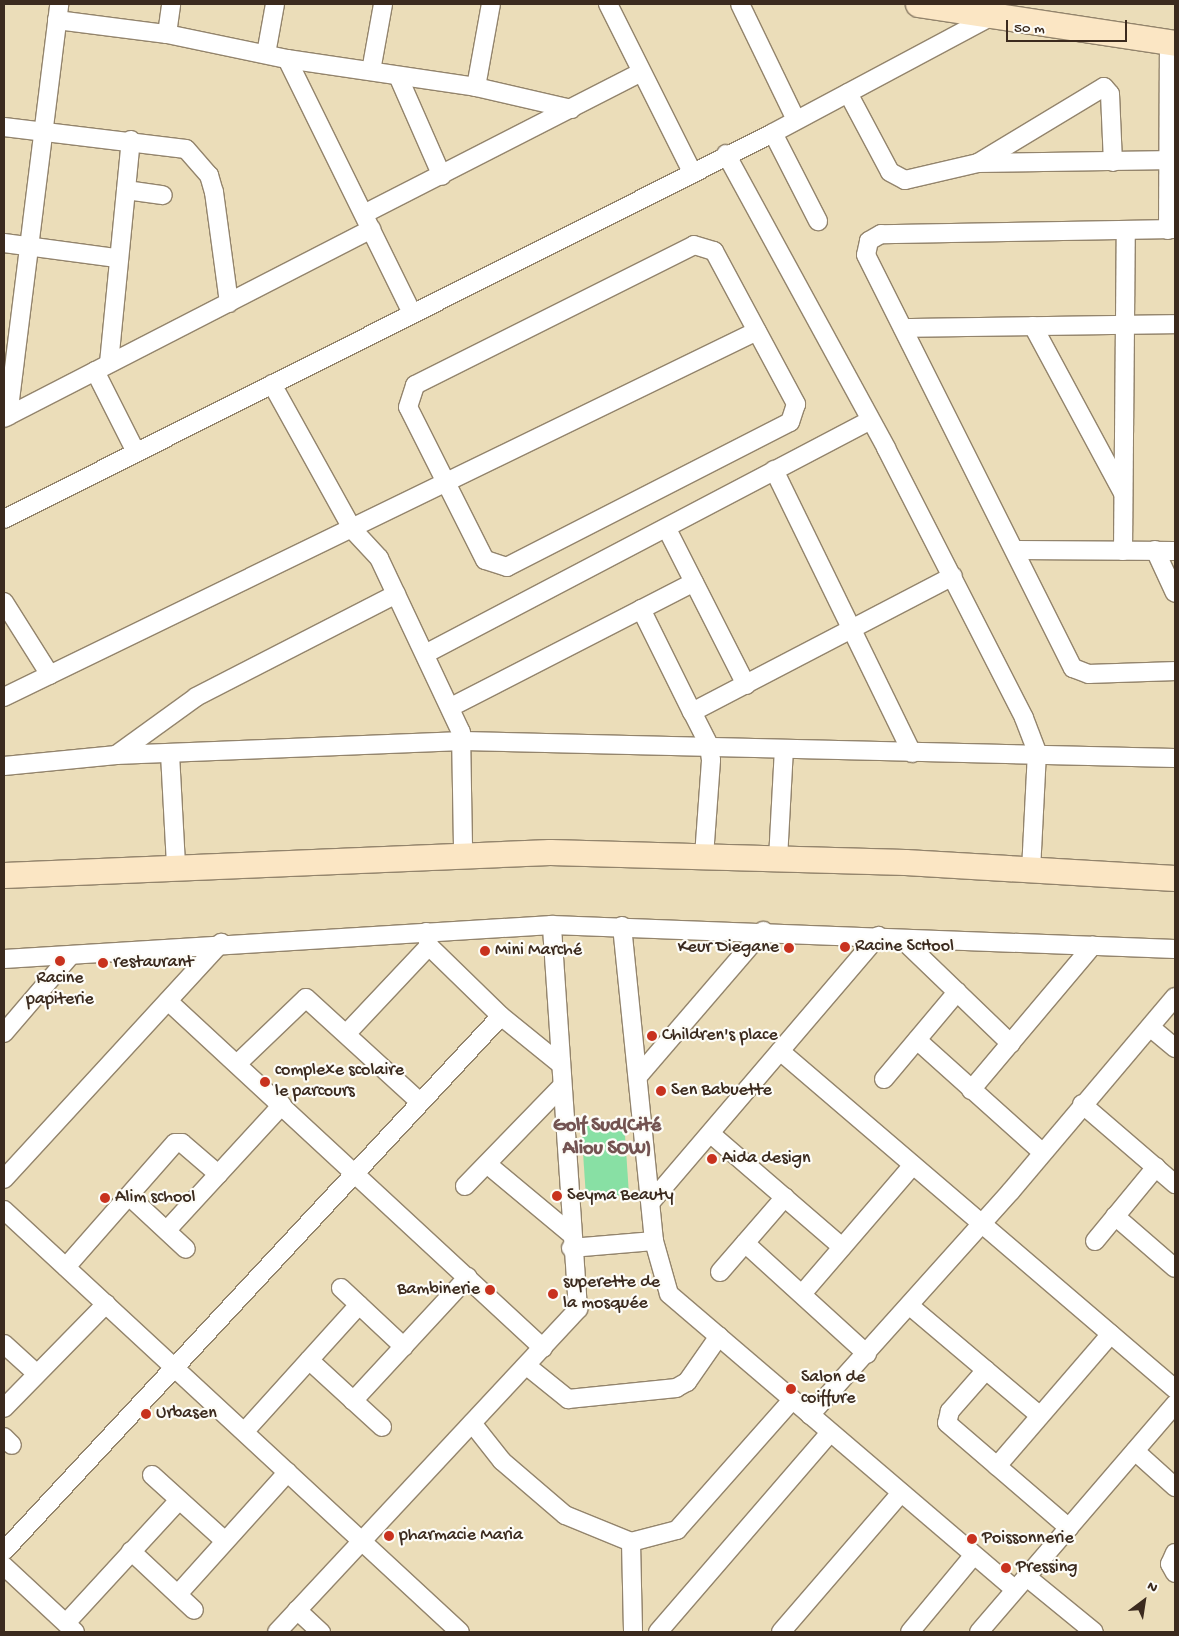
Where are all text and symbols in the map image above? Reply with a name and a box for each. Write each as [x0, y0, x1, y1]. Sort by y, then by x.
scale bar [1009, 10, 1130, 42]
text: 50 m [1014, 20, 1045, 38]
place label: Racine ScHool [855, 936, 954, 958]
place label: Keur Diegane [678, 937, 779, 959]
place label: Mini Marché [495, 940, 582, 962]
marker: Racine ScHool [839, 941, 851, 953]
marker: Keur Diegane [783, 942, 795, 954]
marker: Mini Marché [479, 945, 491, 957]
place label: restaurant [113, 952, 193, 974]
marker: Racine papiterie [54, 955, 66, 967]
marker: restaurant [97, 957, 109, 969]
place label: Racine papiterie [26, 969, 94, 1012]
place label: Children's place [662, 1025, 778, 1047]
marker: Children's place [646, 1030, 658, 1042]
place label: complexe scolaire le parcours [275, 1061, 404, 1104]
marker: complexe scolaire le parcours [259, 1076, 271, 1088]
place label: Sen Babuette [671, 1080, 772, 1102]
marker: Sen Babuette [655, 1085, 667, 1097]
district label: Golf Sud(Cité Aliou SOW) [553, 1115, 661, 1162]
place label: Aida design [722, 1148, 810, 1170]
marker: Aida design [706, 1153, 718, 1165]
place label: Seyma Beauty [567, 1185, 674, 1207]
place label: Alim school [115, 1187, 196, 1209]
marker: Seyma Beauty [551, 1190, 563, 1202]
marker: Alim school [99, 1192, 111, 1204]
place label: superette de la mosquée [563, 1273, 660, 1316]
place label: Bambinerie [397, 1279, 480, 1301]
marker: Bambinerie [484, 1284, 496, 1296]
marker: superette de la mosquée [547, 1288, 559, 1300]
place label: Salon de coiffure [801, 1368, 865, 1410]
marker: Salon de coiffure [785, 1383, 797, 1395]
place label: Urbasen [156, 1403, 217, 1425]
marker: Urbasen [140, 1408, 152, 1420]
place label: pharmacie Maria [399, 1525, 523, 1547]
place label: Poissonnerie [982, 1528, 1074, 1550]
marker: pharmacie Maria [383, 1530, 395, 1542]
marker: Poissonnerie [966, 1533, 978, 1545]
place label: Pressing [1016, 1557, 1078, 1579]
marker: Pressing [1000, 1562, 1012, 1574]
north arrow [1119, 1576, 1169, 1626]
text: N [1144, 1578, 1160, 1597]

